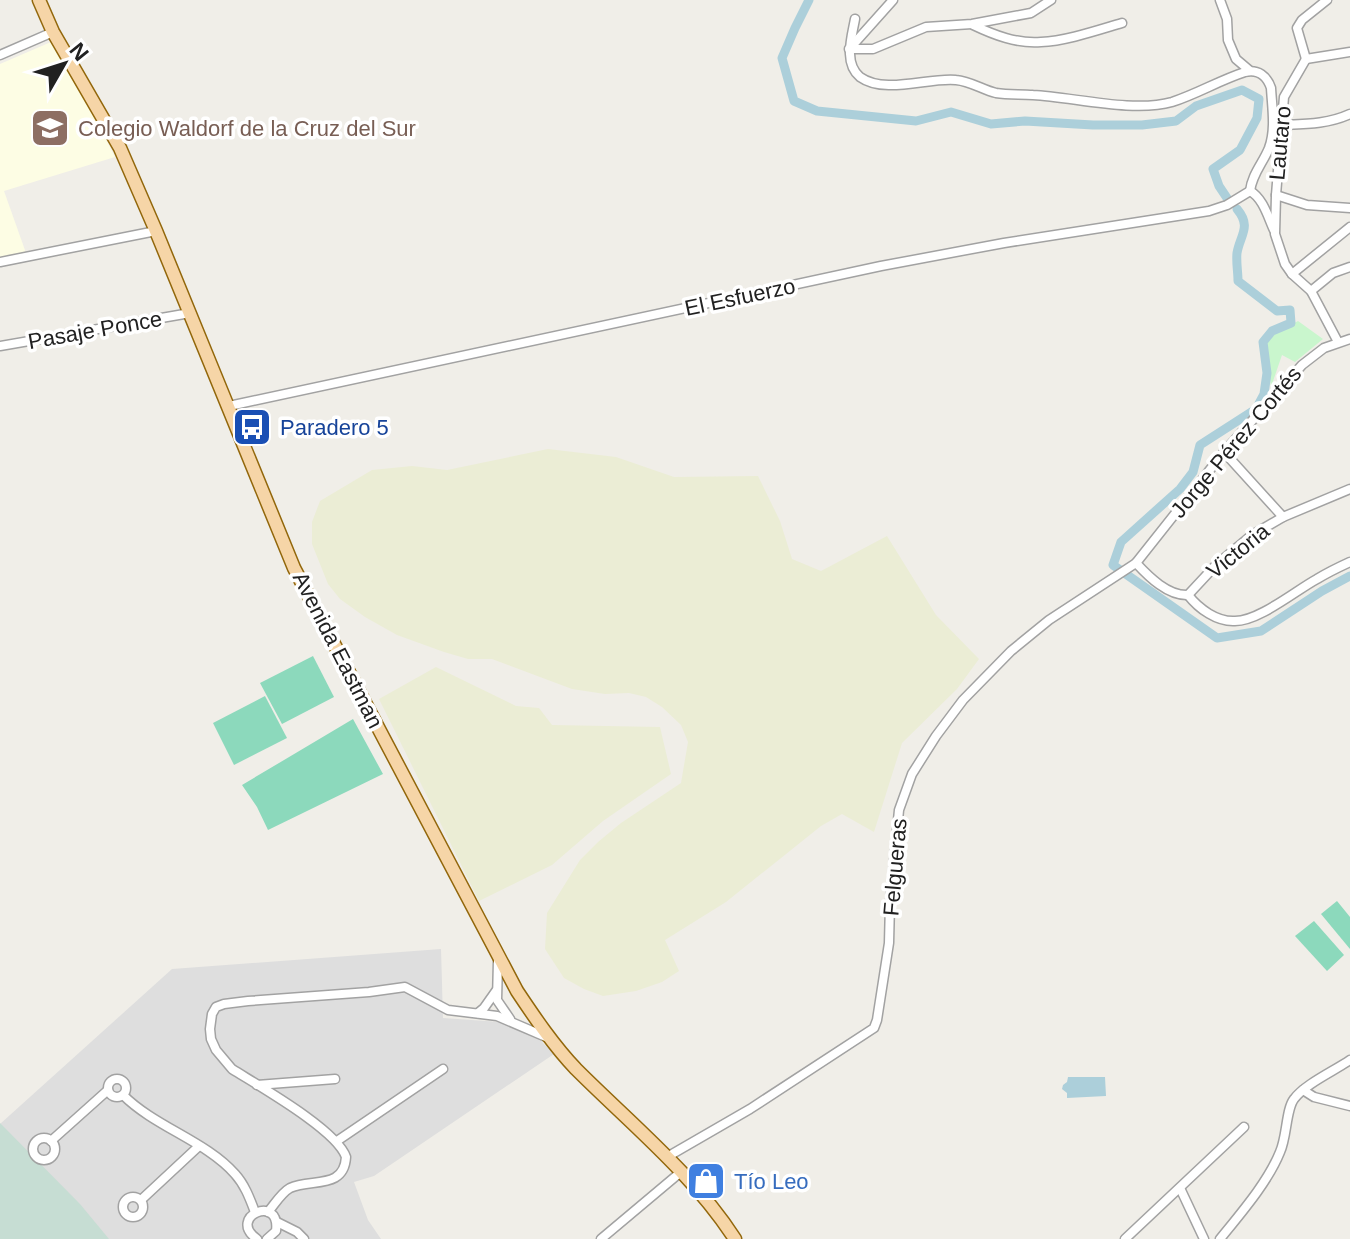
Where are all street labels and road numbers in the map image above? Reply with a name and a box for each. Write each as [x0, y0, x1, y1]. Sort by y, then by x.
street label: Lautaro [1264, 105, 1296, 181]
street label: El Esfuerzo [682, 273, 798, 321]
street label: Pasaje Ponce [26, 306, 164, 354]
street label: Jorge Pérez Cortés [1166, 361, 1306, 523]
street label: Victoria [1202, 518, 1275, 584]
street label: Avenida Eastman [288, 568, 388, 732]
street label: Felgueras [878, 817, 912, 917]

